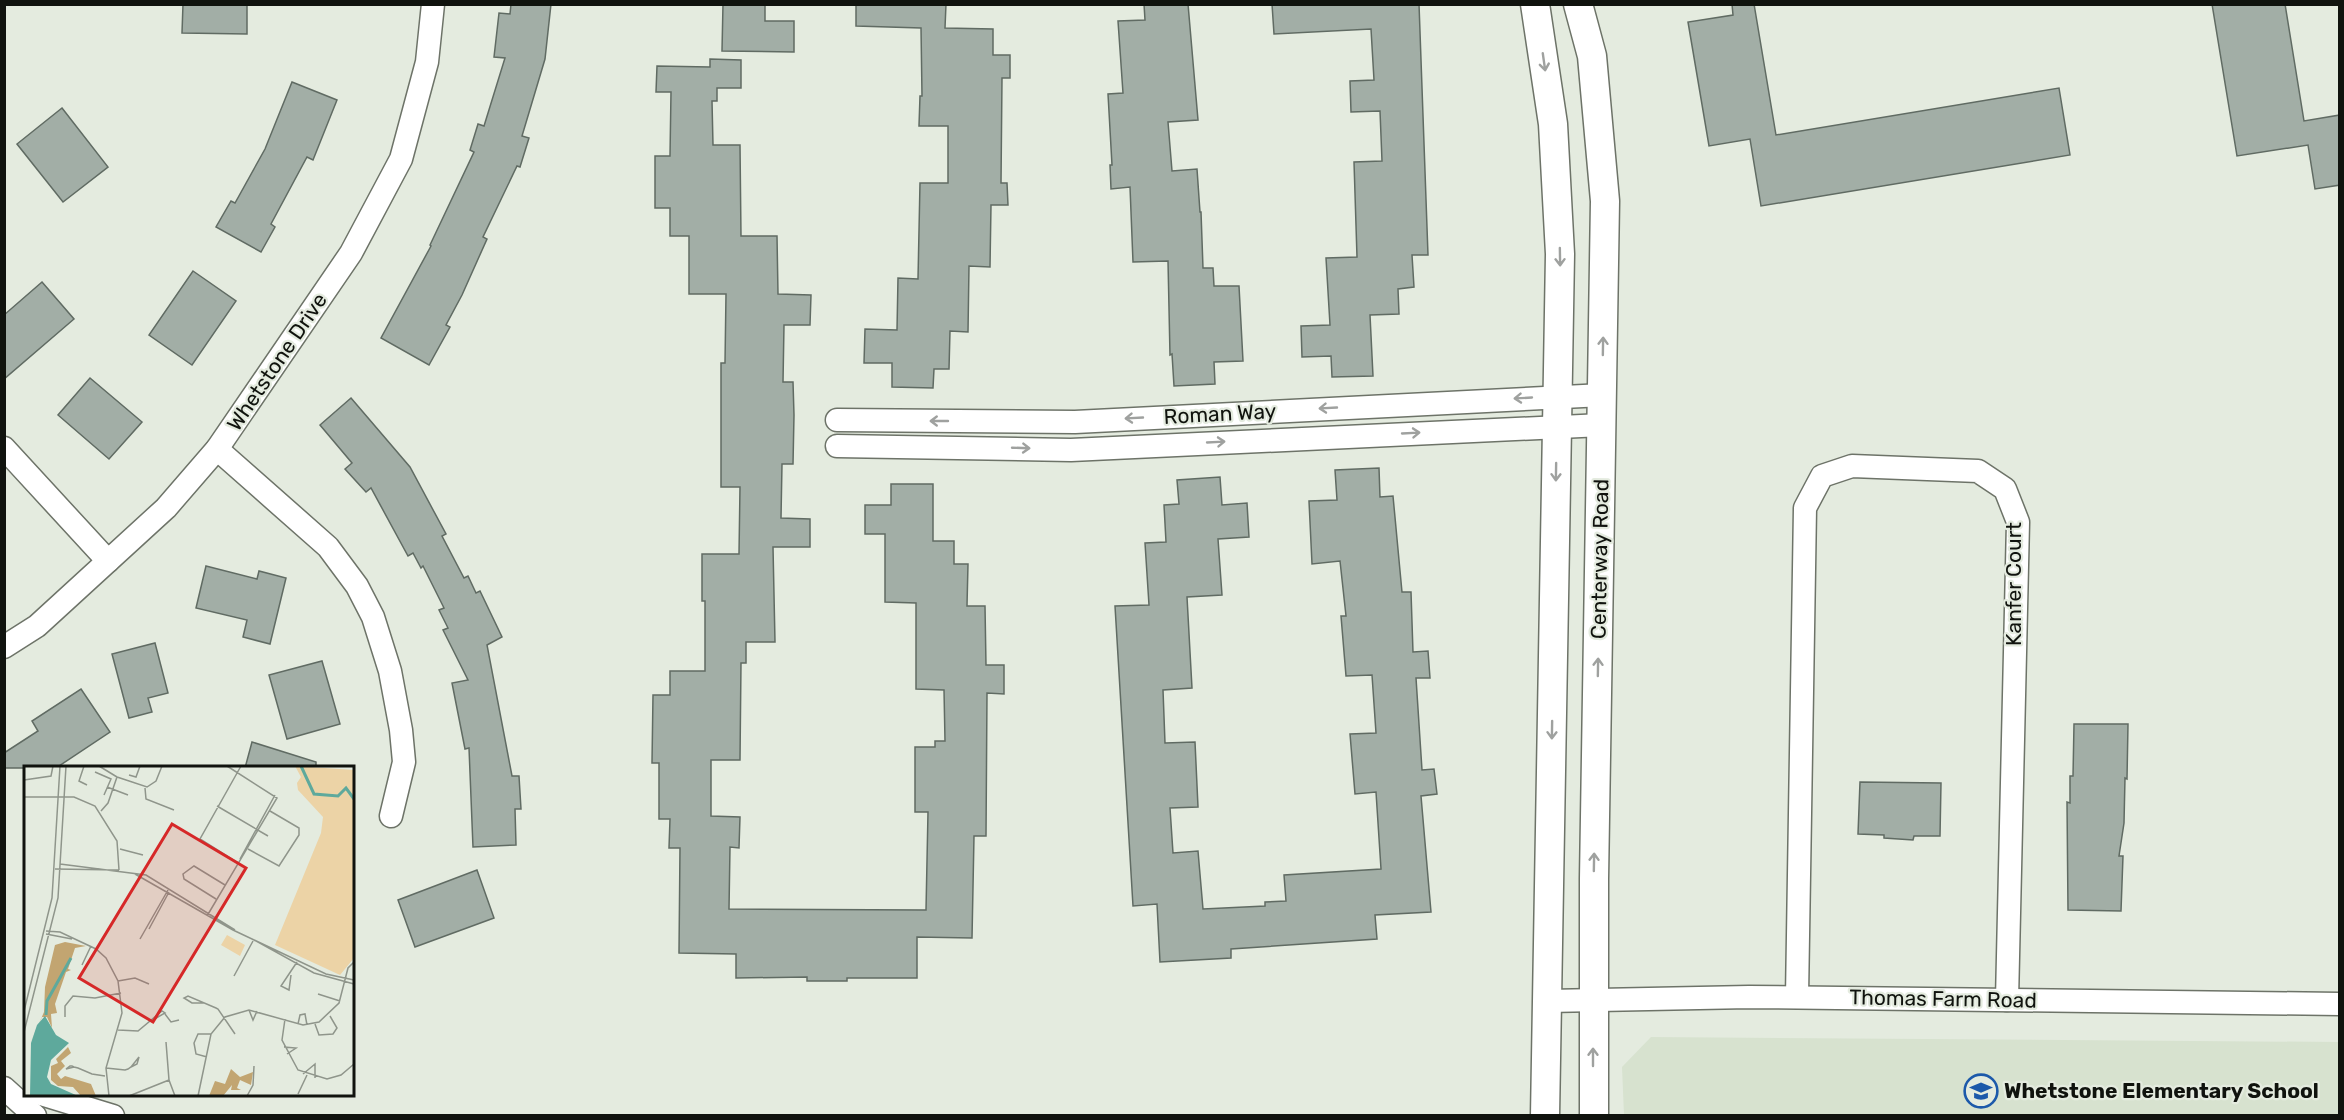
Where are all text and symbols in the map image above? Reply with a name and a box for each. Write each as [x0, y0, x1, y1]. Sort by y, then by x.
one-way arrow [1539, 52, 1550, 72]
one-way arrow [1554, 246, 1566, 266]
street label: Whetstone Drive [221, 288, 332, 435]
one-way arrow [1597, 337, 1609, 357]
one-way arrow [1514, 393, 1534, 404]
street label: Roman Way [1163, 398, 1277, 429]
one-way arrow [1319, 402, 1339, 413]
one-way arrow [1124, 413, 1144, 424]
one-way arrow [929, 415, 949, 427]
one-way arrow [1400, 428, 1420, 439]
one-way arrow [1205, 437, 1225, 448]
one-way arrow [1011, 442, 1031, 454]
one-way arrow [1551, 462, 1562, 482]
street label: Centerway Road [1586, 479, 1613, 639]
street label: Kanfer Court [2001, 522, 2026, 646]
one-way arrow [1592, 658, 1603, 678]
one-way arrow [1546, 720, 1558, 740]
inset map [24, 766, 354, 1096]
one-way arrow [1588, 853, 1600, 873]
street label: Thomas Farm Road [1849, 984, 2037, 1013]
one-way arrow [1587, 1048, 1599, 1068]
school or university icon: Whetstone Elementary School [1963, 1073, 1999, 1109]
place label: Whetstone Elementary School [2004, 1078, 2319, 1103]

